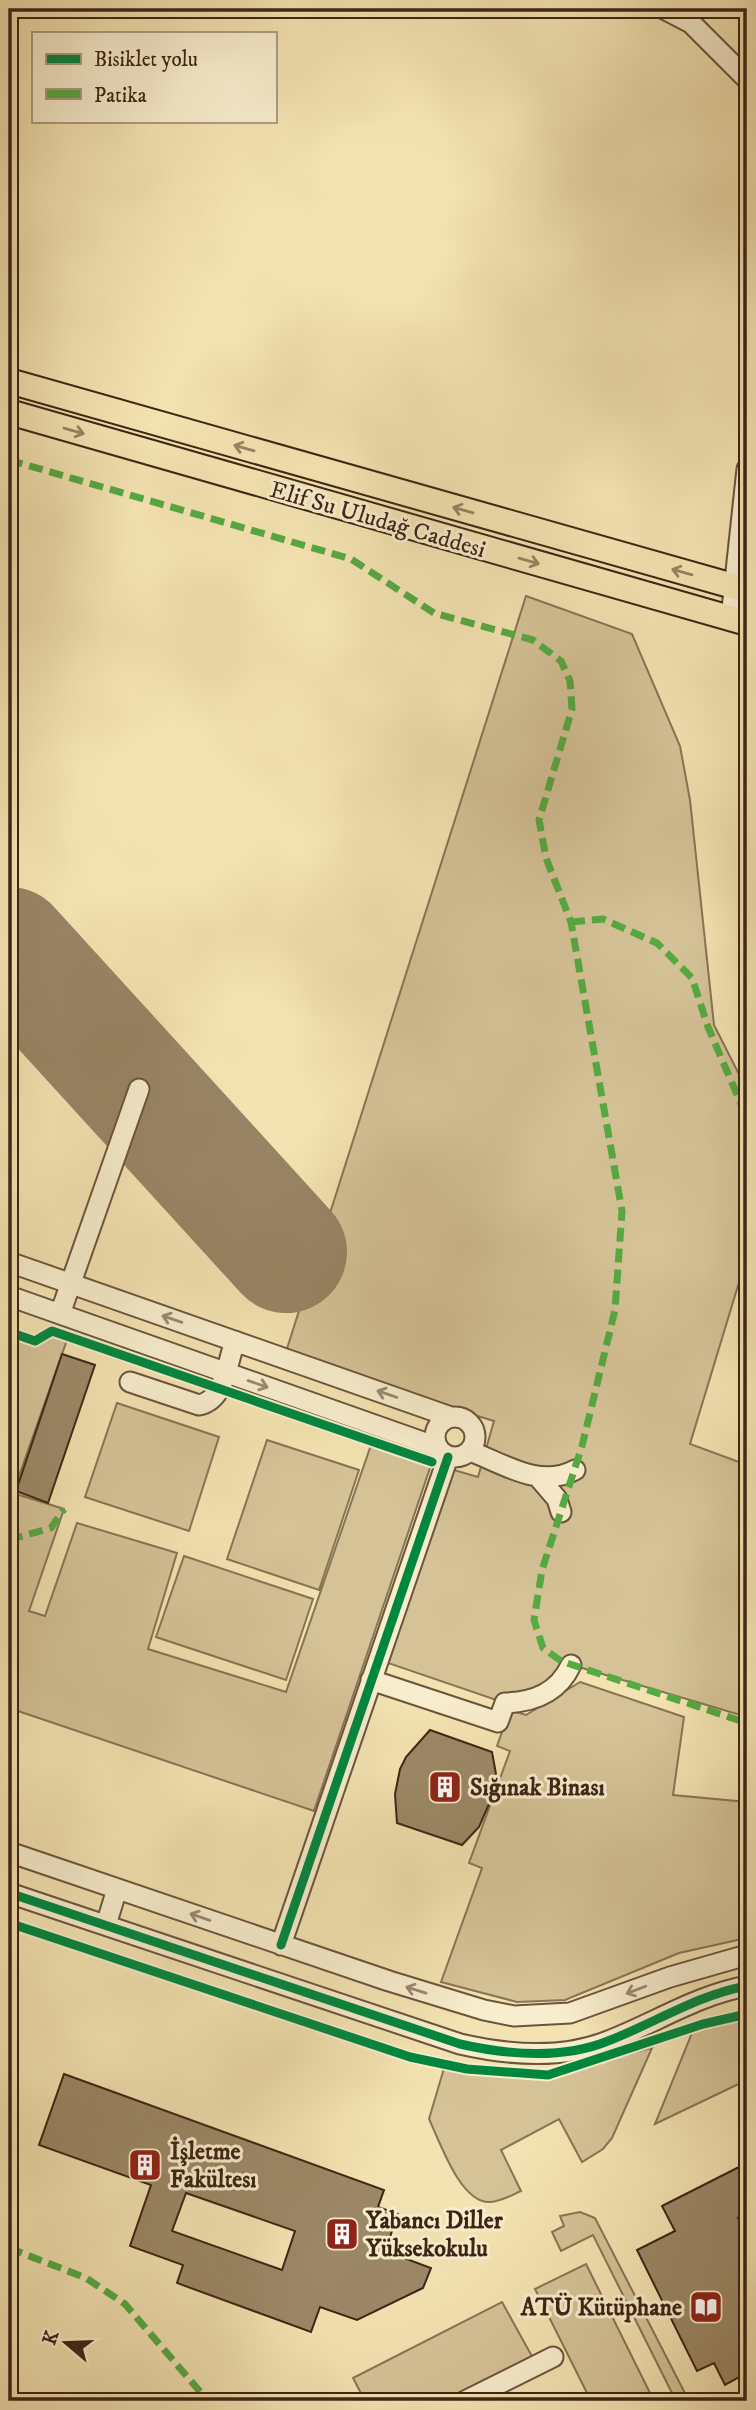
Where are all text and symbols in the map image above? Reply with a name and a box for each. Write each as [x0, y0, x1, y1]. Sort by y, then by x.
legend [32, 32, 276, 122]
text: Bisiklet yolu [94, 47, 198, 73]
text: Patika [94, 83, 147, 109]
one-way arrow [63, 426, 85, 439]
one-way arrow [233, 441, 256, 454]
street label: Elif Su Uludağ Caddesi [266, 475, 489, 565]
one-way arrow [452, 503, 474, 516]
one-way arrow [517, 556, 539, 569]
one-way arrow [671, 564, 693, 577]
one-way arrow [162, 1312, 184, 1324]
one-way arrow [246, 1379, 268, 1391]
one-way arrow [376, 1387, 398, 1399]
building icon: Sığınak Binası [426, 1768, 464, 1806]
place label: Sığınak Binası [470, 1773, 605, 1803]
one-way arrow [189, 1910, 211, 1923]
one-way arrow [405, 1982, 427, 1995]
one-way arrow [625, 1985, 647, 1998]
place label: İşletme Fakültesı [170, 2136, 257, 2195]
building icon: İşletme Fakültesı [126, 2146, 164, 2184]
place label: Yabancı Diller Yüksekokulu [365, 2206, 504, 2264]
building icon: Yabancı Diller Yüksekokulu [323, 2215, 361, 2253]
library icon: ATÜ Kütüphane [687, 2288, 725, 2326]
place label: ATÜ Kütüphane [520, 2292, 682, 2323]
north arrow [32, 2308, 102, 2378]
text: K [38, 2327, 65, 2348]

